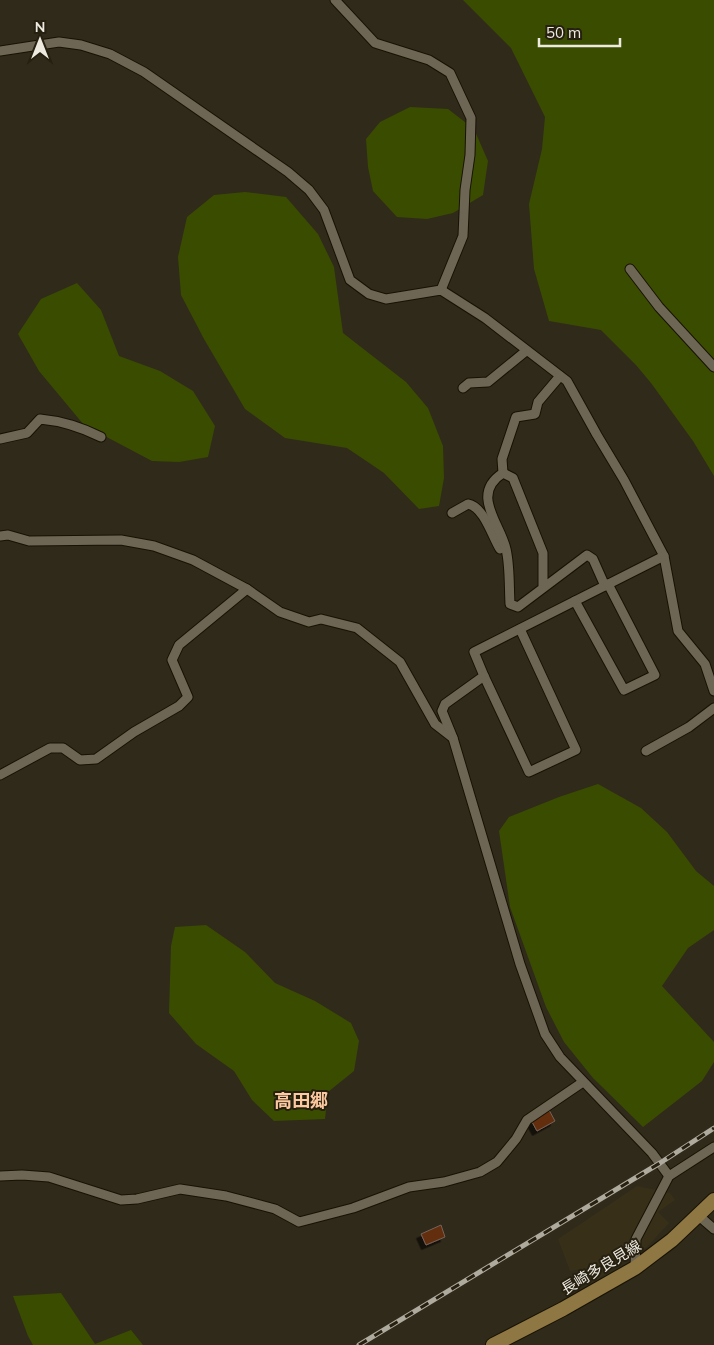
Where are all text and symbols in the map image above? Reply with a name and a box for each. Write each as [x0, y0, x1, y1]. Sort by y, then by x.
north arrow [15, 15, 65, 65]
scale bar [539, 15, 620, 47]
text: N [35, 18, 45, 36]
text: 50 m [546, 23, 581, 42]
district label: 高田郷 [274, 1089, 328, 1112]
street label: 長崎多良見線 [558, 1236, 644, 1298]

